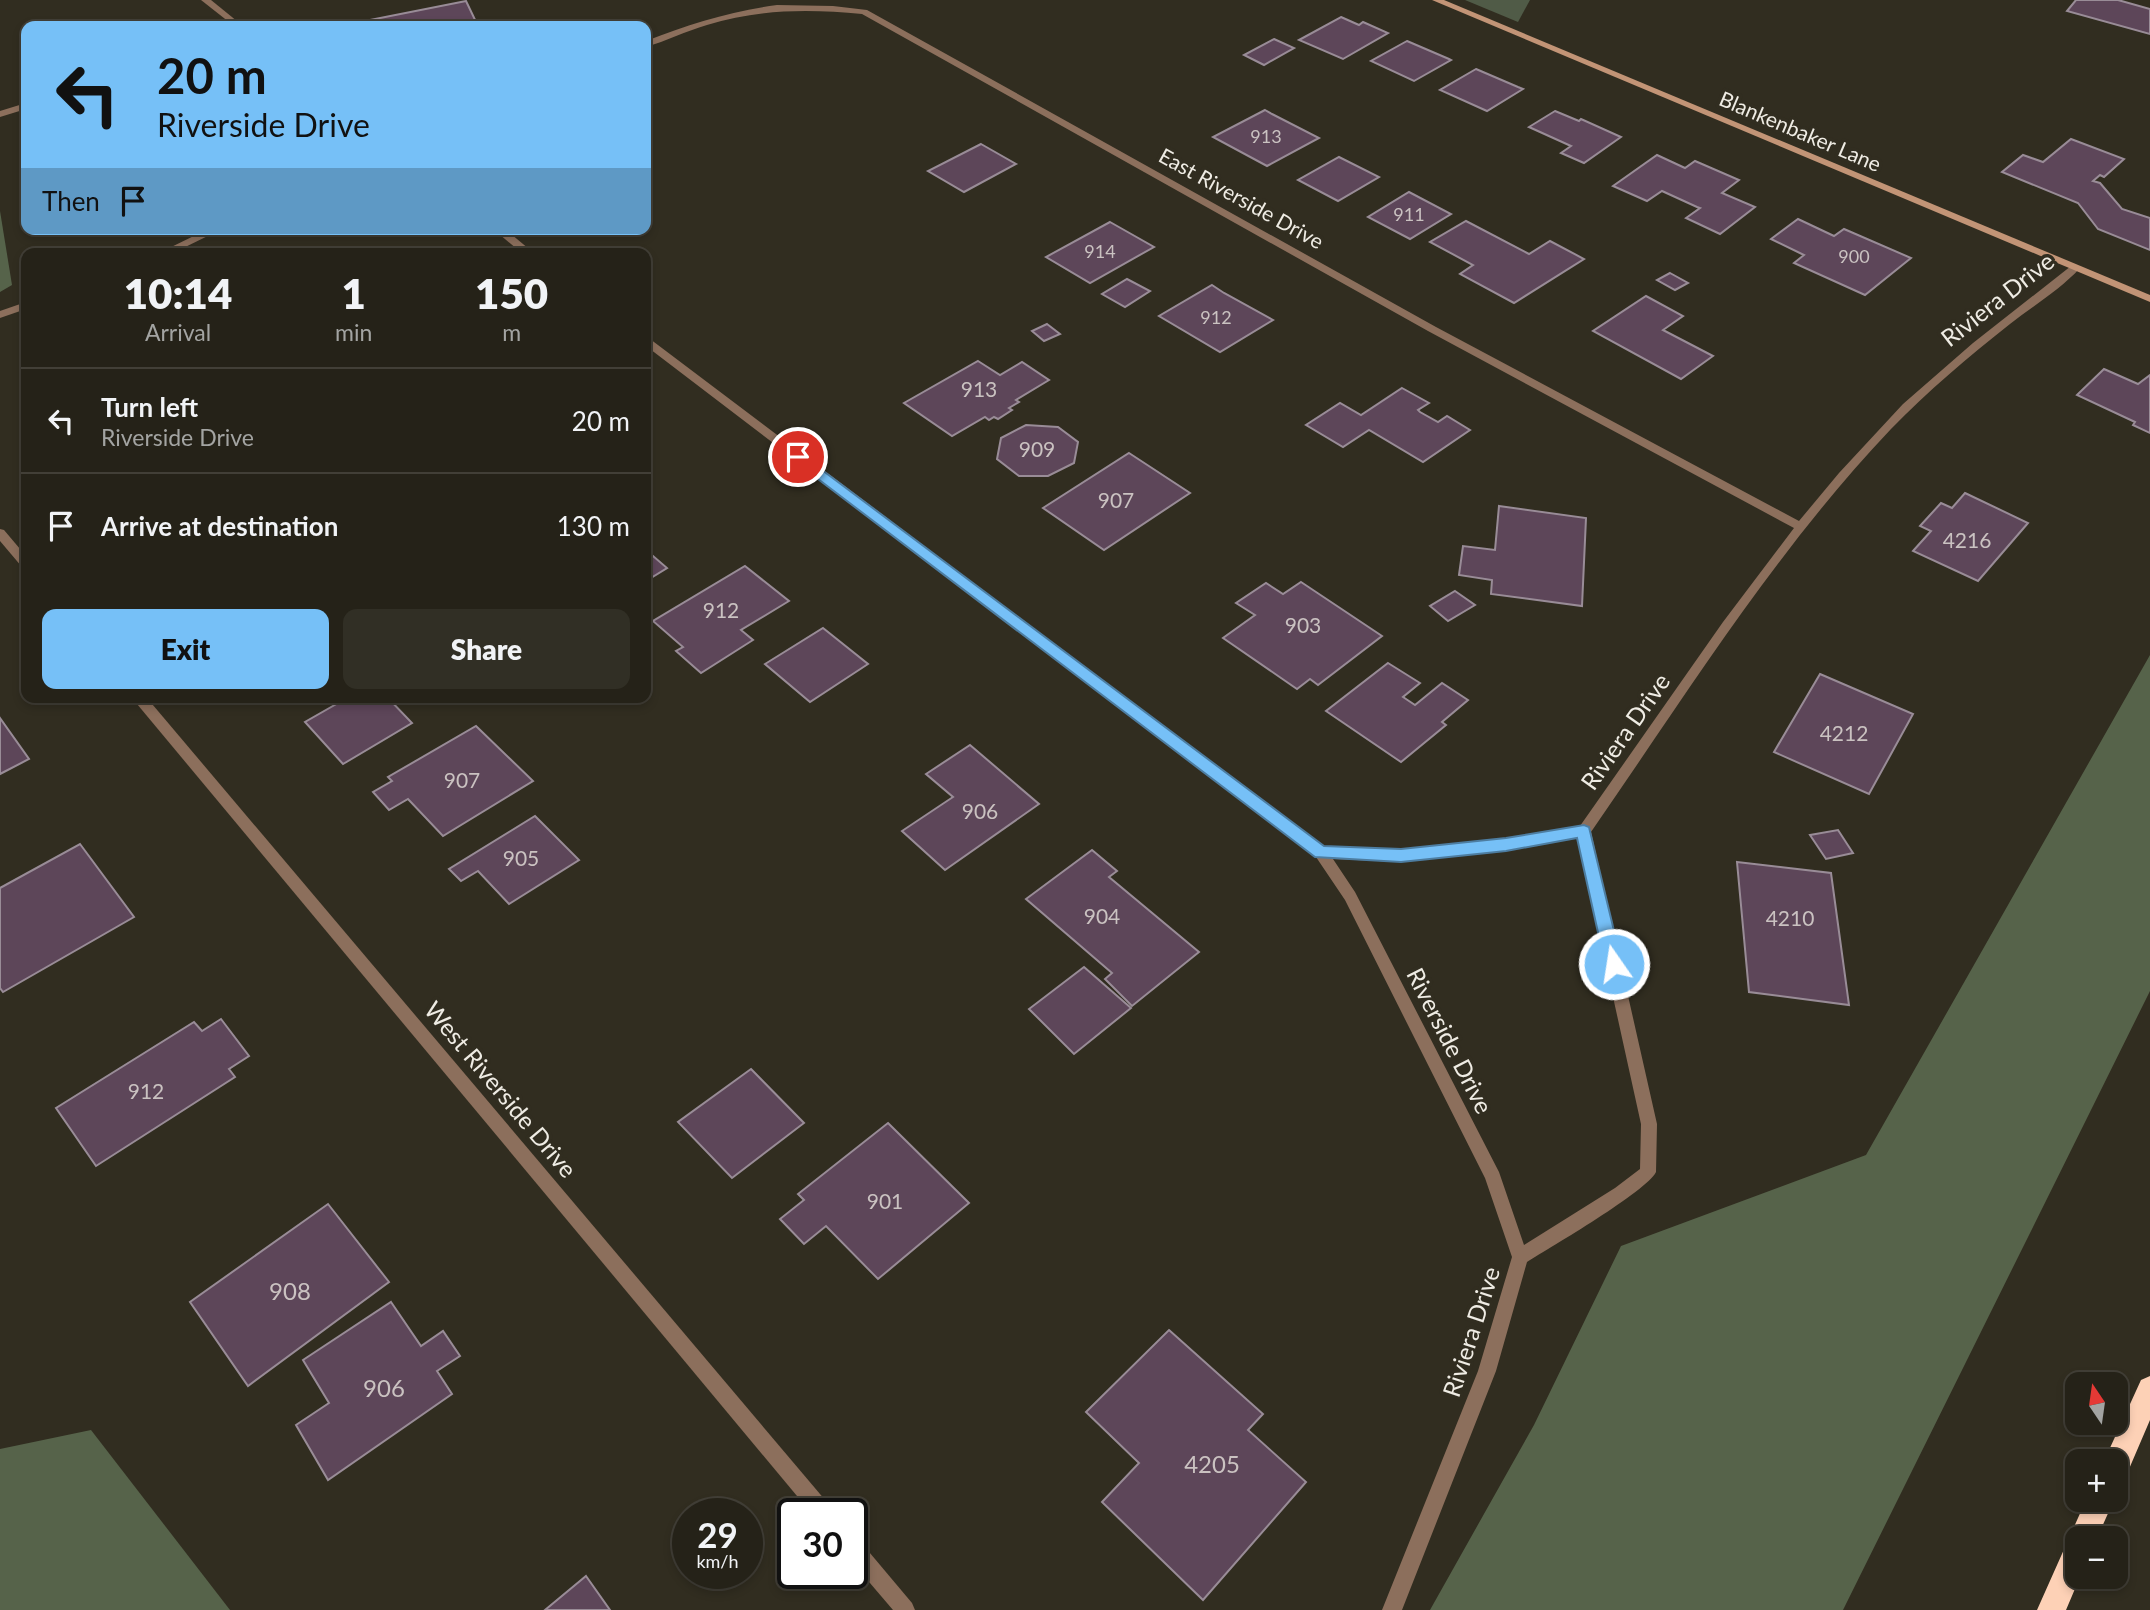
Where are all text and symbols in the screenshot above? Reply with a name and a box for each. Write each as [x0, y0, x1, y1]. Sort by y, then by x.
text: 20 m [157, 46, 267, 104]
icon: left [42, 49, 133, 140]
street label: Blankenbaker Lane [1716, 85, 1885, 176]
text: Riverside Drive [157, 105, 370, 144]
house number: 913 [1250, 125, 1282, 147]
street label: East Riverside Drive [1155, 142, 1328, 253]
icon: arrive [114, 182, 152, 220]
text: Then [42, 185, 100, 217]
house number: 911 [1393, 203, 1425, 225]
house number: 914 [1084, 240, 1116, 262]
house number: 900 [1838, 245, 1870, 267]
street label: Riviera Drive [1935, 246, 2059, 352]
text: 10:14 [124, 268, 232, 318]
text: 1 [342, 268, 366, 318]
text: 150 [475, 268, 548, 318]
house number: 912 [1200, 306, 1232, 328]
text: Arrival [145, 318, 211, 346]
text: min [335, 318, 372, 346]
text: m [502, 318, 521, 346]
house number: 913 [961, 376, 997, 401]
text: Turn left [101, 391, 198, 423]
icon: left [42, 402, 80, 440]
text: 20 m [572, 405, 630, 437]
text: Riverside Drive [101, 423, 254, 451]
pin [768, 427, 828, 487]
house number: 909 [1019, 436, 1055, 461]
icon: arrive [779, 438, 817, 476]
house number: 907 [1098, 487, 1134, 512]
icon: arrive [42, 507, 80, 545]
text: Arrive at destination [101, 510, 338, 542]
text: 130 m [557, 510, 630, 542]
house number: 4216 [1943, 527, 1991, 552]
house number: 912 [703, 597, 739, 622]
button: Exit [42, 609, 329, 689]
button: Share [343, 609, 630, 689]
house number: 903 [1285, 612, 1321, 637]
street label: Riviera Drive [1574, 667, 1675, 795]
house number: 4212 [1820, 720, 1868, 745]
house number: 907 [444, 767, 480, 792]
house number: 906 [962, 798, 998, 823]
house number: 905 [503, 845, 539, 870]
house number: 904 [1084, 903, 1120, 928]
house number: 4210 [1766, 905, 1814, 930]
position arrow [1577, 927, 1651, 1001]
street label: Riverside Drive [1401, 963, 1499, 1118]
street label: West Riverside Drive [419, 995, 583, 1183]
house number: 912 [128, 1078, 164, 1103]
house number: 901 [867, 1188, 903, 1213]
street label: Riviera Drive [1436, 1263, 1505, 1400]
house number: 908 [269, 1276, 311, 1305]
north arrow [2065, 1372, 2128, 1435]
map controls [2065, 1372, 2128, 1589]
house number: 906 [363, 1373, 405, 1402]
house number: 4205 [1184, 1449, 1240, 1478]
button: + [2065, 1449, 2128, 1512]
speed limit sign: 30 [777, 1498, 868, 1589]
text: 29 [697, 1513, 738, 1555]
button: − [2065, 1526, 2128, 1589]
text: km/h [696, 1550, 739, 1572]

